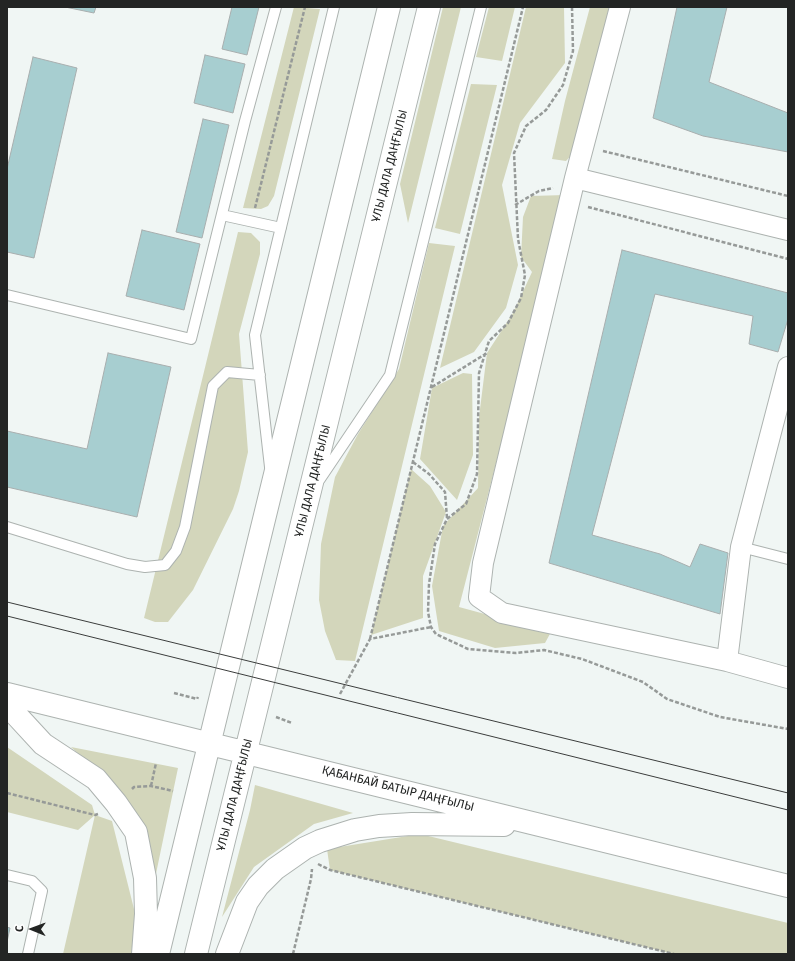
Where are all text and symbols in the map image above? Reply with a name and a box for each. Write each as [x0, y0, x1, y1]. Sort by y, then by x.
street label: ҰЛЫ ДАЛА ДАҢҒЫЛЫ [369, 108, 411, 224]
street label: ҰЛЫ ДАЛА ДАҢҒЫЛЫ [292, 423, 334, 539]
street label: ҰЛЫ ДАЛА ДАҢҒЫЛЫ [214, 737, 256, 853]
street label: ҚАБАНБАЙ БАТЫР ДАҢҒЫЛЫ [320, 763, 476, 815]
north arrow [12, 909, 52, 949]
text: С [13, 926, 26, 932]

